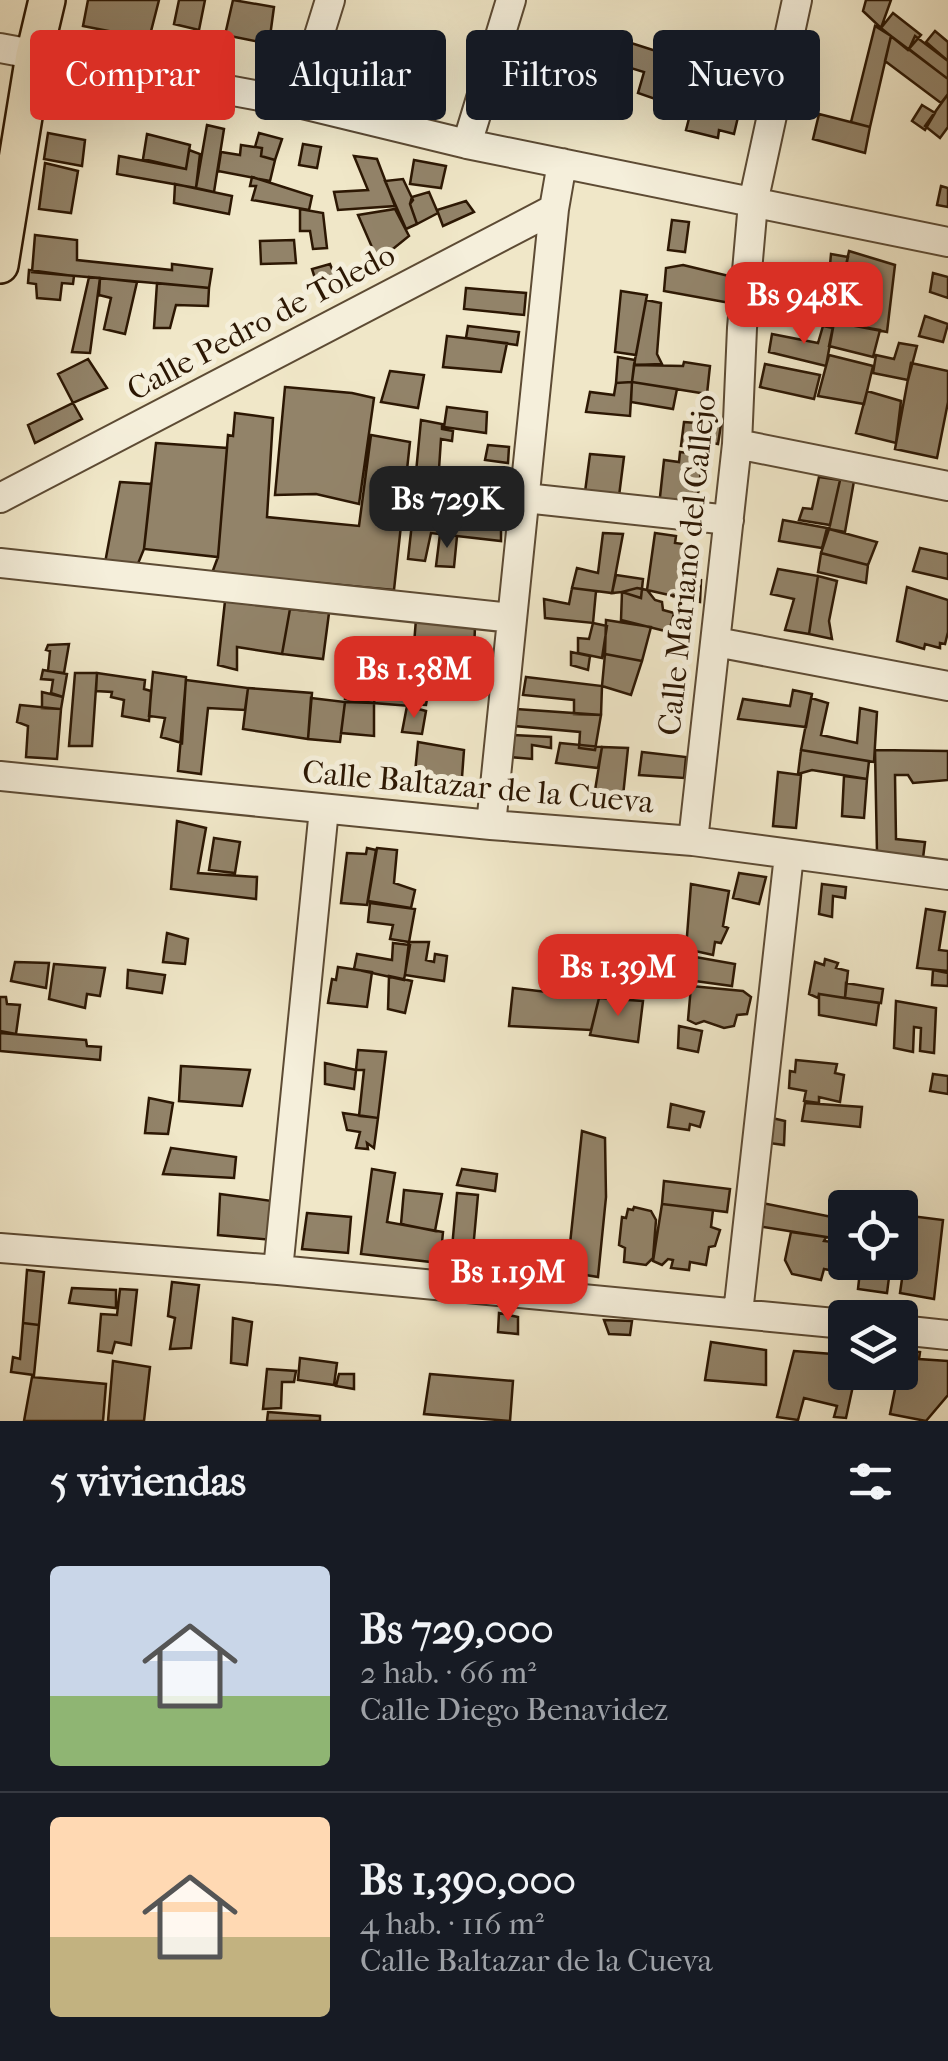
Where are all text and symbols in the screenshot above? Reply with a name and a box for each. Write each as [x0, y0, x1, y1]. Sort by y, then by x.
chip: Comprar [30, 30, 235, 120]
chip: Alquilar [255, 30, 446, 120]
chip: Filtros [466, 30, 633, 120]
chip: Nuevo [653, 30, 820, 120]
street label: Calle Pedro de Toledo [121, 236, 401, 408]
pin: Bs 948K [712, 262, 896, 347]
text: Bs 948K [747, 276, 861, 313]
street label: Calle Mariano del Callejo [651, 393, 723, 737]
pin: Bs 729K [355, 466, 539, 551]
text: Bs 729K [391, 480, 503, 517]
pin: Bs 1.38M [311, 636, 517, 721]
text: Bs 1.38M [356, 650, 472, 687]
street label: Calle Baltazar de la Cueva [301, 753, 656, 821]
pin: Bs 1.39M [515, 934, 721, 1019]
text: Bs 1.39M [560, 948, 676, 985]
map controls [828, 1190, 918, 1390]
button: locate [828, 1190, 918, 1280]
pin: Bs 1.19M [405, 1239, 611, 1324]
text: Bs 1.19M [451, 1253, 565, 1290]
button: layers [828, 1300, 918, 1390]
icon: filters [843, 1454, 898, 1509]
text: 5 viviendas [50, 1457, 246, 1506]
text: Bs 729,000 [360, 1605, 554, 1654]
icon: home [130, 1606, 250, 1726]
text: 2 hab. · 66 m² [360, 1654, 536, 1691]
text: Calle Diego Benavidez [360, 1691, 668, 1728]
text: Bs 1,390,000 [360, 1856, 576, 1905]
icon: home [130, 1857, 250, 1977]
text: 4 hab. · 116 m² [360, 1905, 544, 1942]
text: Calle Baltazar de la Cueva [360, 1942, 713, 1979]

